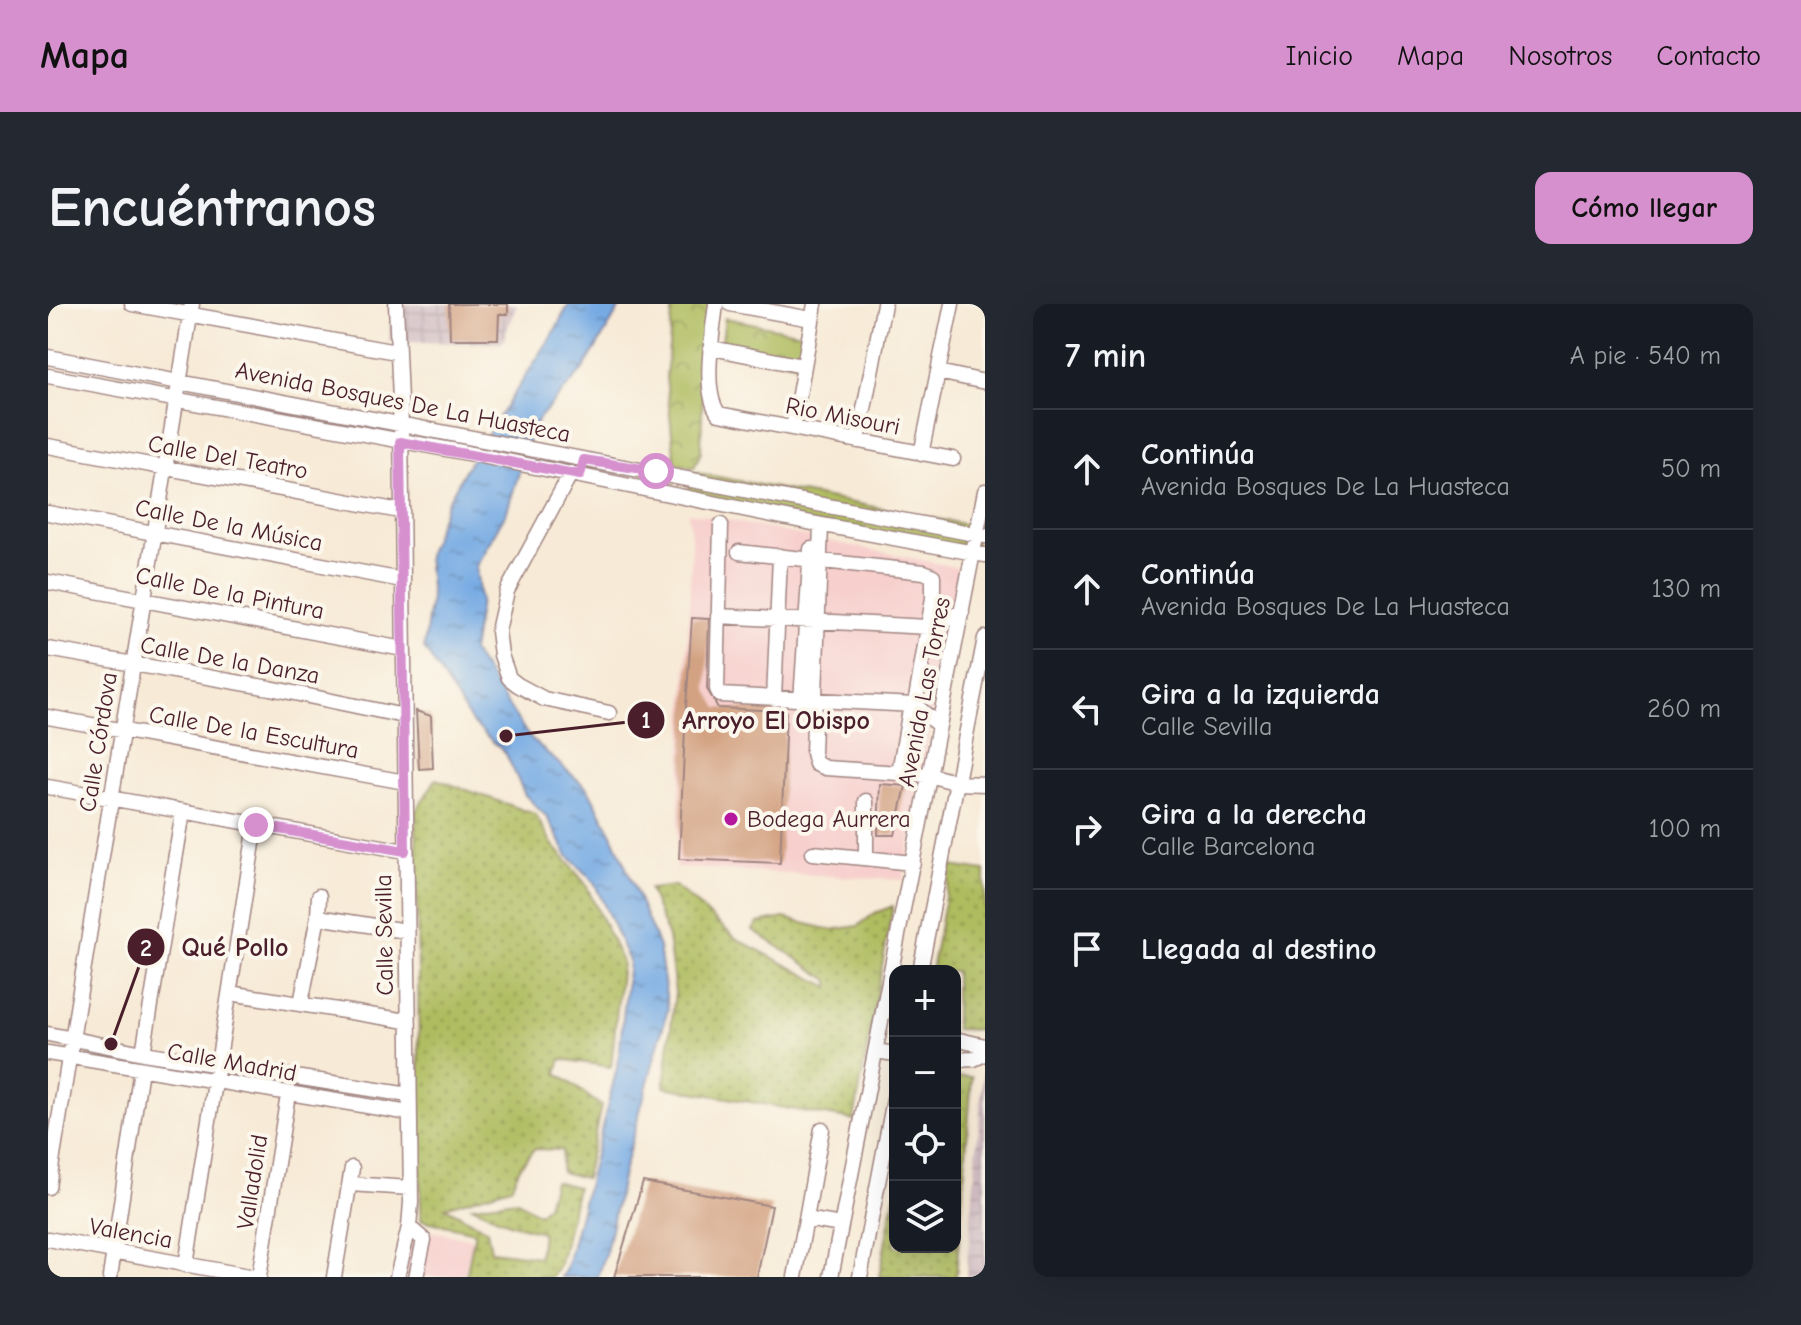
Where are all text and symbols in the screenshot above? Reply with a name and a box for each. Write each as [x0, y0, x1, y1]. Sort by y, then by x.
text: Mapa [40, 34, 129, 78]
text: Inicio [1286, 40, 1353, 72]
text: Mapa [1397, 40, 1464, 72]
text: Nosotros [1508, 40, 1612, 72]
text: Contacto [1656, 40, 1761, 72]
button: Cómo llegar [1535, 172, 1753, 244]
text: Encuéntranos [48, 176, 376, 240]
text: 7 min [1065, 336, 1146, 376]
text: A pie · 540 m [1570, 341, 1721, 371]
street label: Avenida Bosques De La Huasteca [233, 356, 573, 448]
street label: Rio Misouri [783, 391, 903, 441]
street label: Calle Del Teatro [146, 429, 310, 485]
text: Continúa [1141, 437, 1255, 472]
icon: ahead [1065, 447, 1109, 491]
route start [638, 453, 674, 489]
text: 50 m [1661, 454, 1721, 484]
text: Avenida Bosques De La Huasteca [1141, 472, 1510, 502]
street label: Calle De la Música [133, 493, 325, 557]
text: Continúa [1141, 557, 1255, 592]
street label: Calle De la Pintura [133, 561, 327, 625]
icon: ahead [1065, 567, 1109, 611]
text: 130 m [1652, 574, 1721, 604]
text: Avenida Bosques De La Huasteca [1141, 592, 1510, 622]
street label: Avenida Las Torres [892, 595, 956, 789]
street label: Calle De la Danza [138, 630, 322, 690]
street label: Calle Córdova [73, 670, 123, 814]
text: Gira a la izquierda [1141, 677, 1380, 712]
icon: left [1065, 687, 1109, 731]
text: 260 m [1647, 694, 1721, 724]
callout: Arroyo El Obispo [626, 695, 886, 745]
street label: Calle De la Escultura [147, 700, 361, 764]
text: 1 [641, 706, 651, 734]
text: Arroyo El Obispo [682, 706, 870, 736]
text: Calle Sevilla [1141, 712, 1272, 742]
text: Gira a la derecha [1141, 797, 1367, 832]
place label: Bodega Aurrera [747, 805, 911, 833]
route end [238, 807, 274, 843]
icon: right [1065, 807, 1109, 851]
marker: Bodega Aurrera [722, 810, 740, 828]
text: 100 m [1649, 814, 1721, 844]
text: Calle Barcelona [1141, 832, 1315, 862]
street label: Calle Sevilla [369, 874, 399, 996]
callout: Qué Pollo [126, 922, 305, 972]
icon: arrive [1065, 927, 1109, 971]
text: Llegada al destino [1141, 932, 1377, 967]
text: Qué Pollo [181, 933, 289, 963]
text: 2 [140, 934, 152, 962]
map controls [889, 965, 961, 1253]
button: + [889, 965, 961, 1037]
street label: Calle Madrid [165, 1037, 299, 1087]
button: − [889, 1037, 961, 1109]
button: locate [889, 1109, 961, 1181]
street label: Valladolid [231, 1133, 273, 1231]
button: layers [889, 1181, 961, 1253]
street label: Valencia [87, 1212, 175, 1254]

